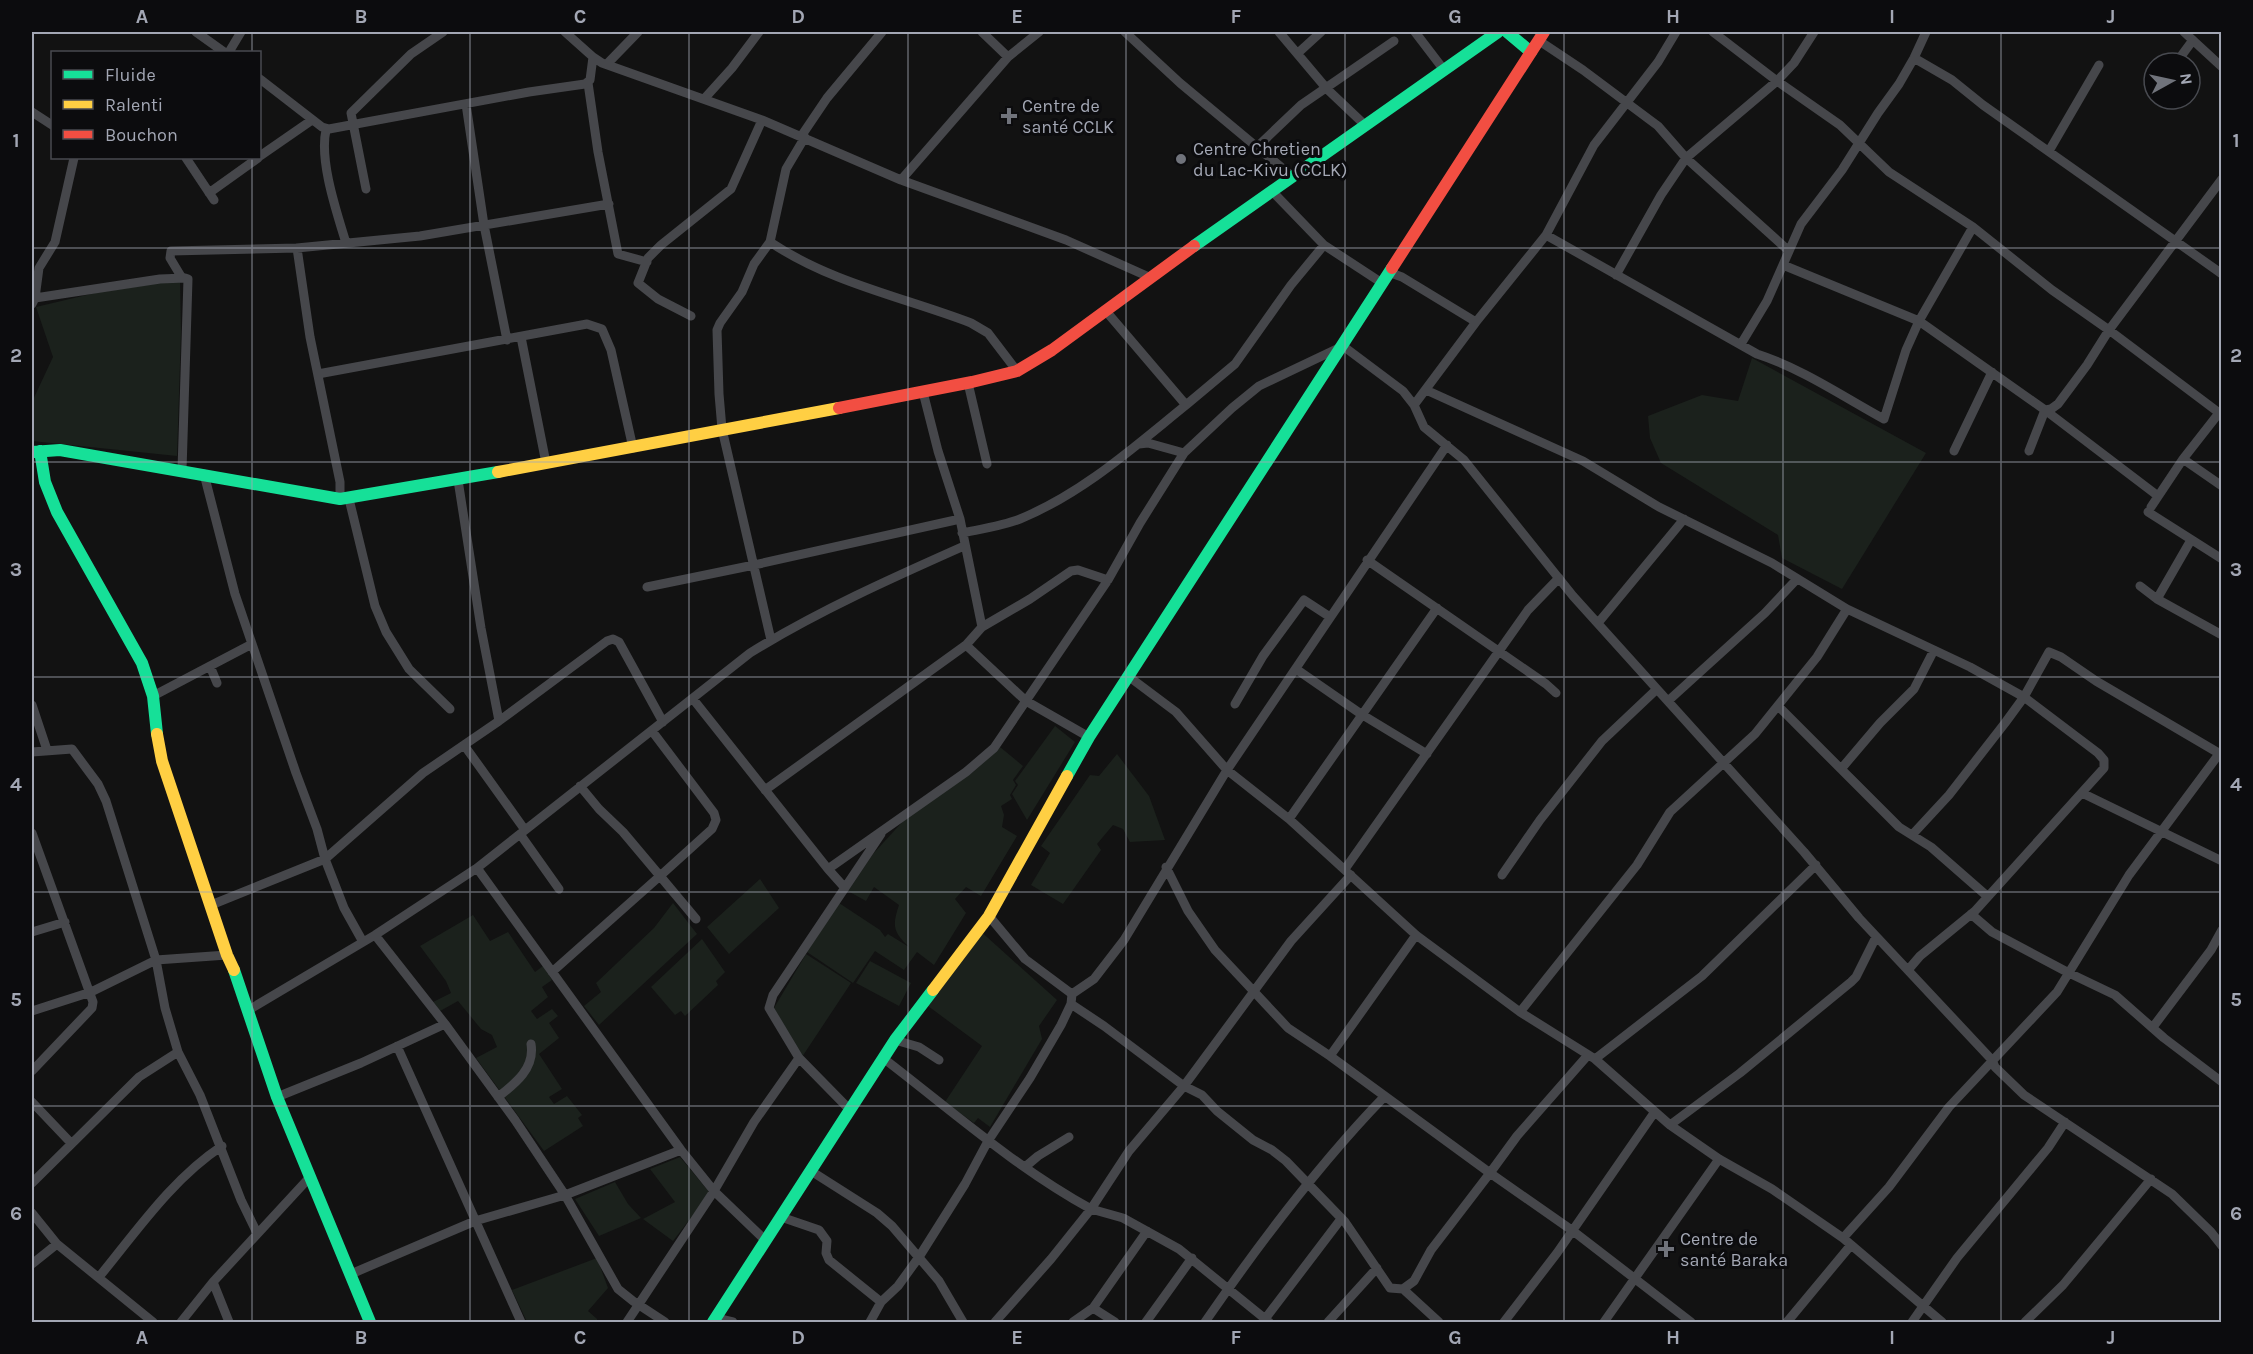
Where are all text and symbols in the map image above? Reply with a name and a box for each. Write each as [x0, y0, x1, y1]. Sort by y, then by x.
text: A [136, 5, 149, 28]
text: B [355, 5, 367, 28]
text: C [574, 5, 586, 28]
text: D [791, 5, 805, 28]
text: E [1011, 5, 1023, 28]
text: F [1231, 5, 1242, 28]
text: G [1448, 5, 1462, 28]
text: H [1666, 5, 1680, 28]
text: I [1889, 5, 1895, 28]
text: J [2107, 5, 2115, 28]
legend [51, 51, 261, 159]
north arrow [2142, 51, 2202, 111]
text: Fluide [105, 64, 156, 86]
text: N [2176, 72, 2197, 86]
text: Ralenti [105, 94, 163, 116]
place label: Centre de santé CCLK [1022, 95, 1114, 138]
marker: Centre de santé CCLK [1000, 107, 1018, 125]
text: Bouchon [105, 124, 178, 146]
text: 1 [12, 129, 20, 152]
text: 1 [2232, 129, 2240, 152]
place label: Centre Chretien du Lac-Kivu (CCLK) [1193, 138, 1347, 181]
marker: Centre Chretien du Lac-Kivu (CCLK) [1174, 152, 1188, 166]
text: 2 [10, 344, 22, 367]
text: 2 [2230, 344, 2242, 367]
text: 3 [10, 558, 22, 581]
text: 3 [2230, 558, 2242, 581]
text: 4 [10, 773, 22, 796]
text: 4 [2230, 773, 2242, 796]
text: 5 [10, 988, 22, 1011]
text: 5 [2230, 988, 2242, 1011]
text: 6 [10, 1202, 22, 1225]
text: 6 [2230, 1202, 2242, 1225]
place label: Centre de santé Baraka [1680, 1228, 1788, 1271]
marker: Centre de santé Baraka [1657, 1240, 1675, 1258]
text: A [136, 1326, 149, 1349]
text: B [355, 1326, 367, 1349]
text: C [574, 1326, 586, 1349]
text: D [791, 1326, 805, 1349]
text: E [1011, 1326, 1023, 1349]
text: F [1231, 1326, 1242, 1349]
text: G [1448, 1326, 1462, 1349]
text: H [1666, 1326, 1680, 1349]
text: I [1889, 1326, 1895, 1349]
text: J [2107, 1326, 2115, 1349]

